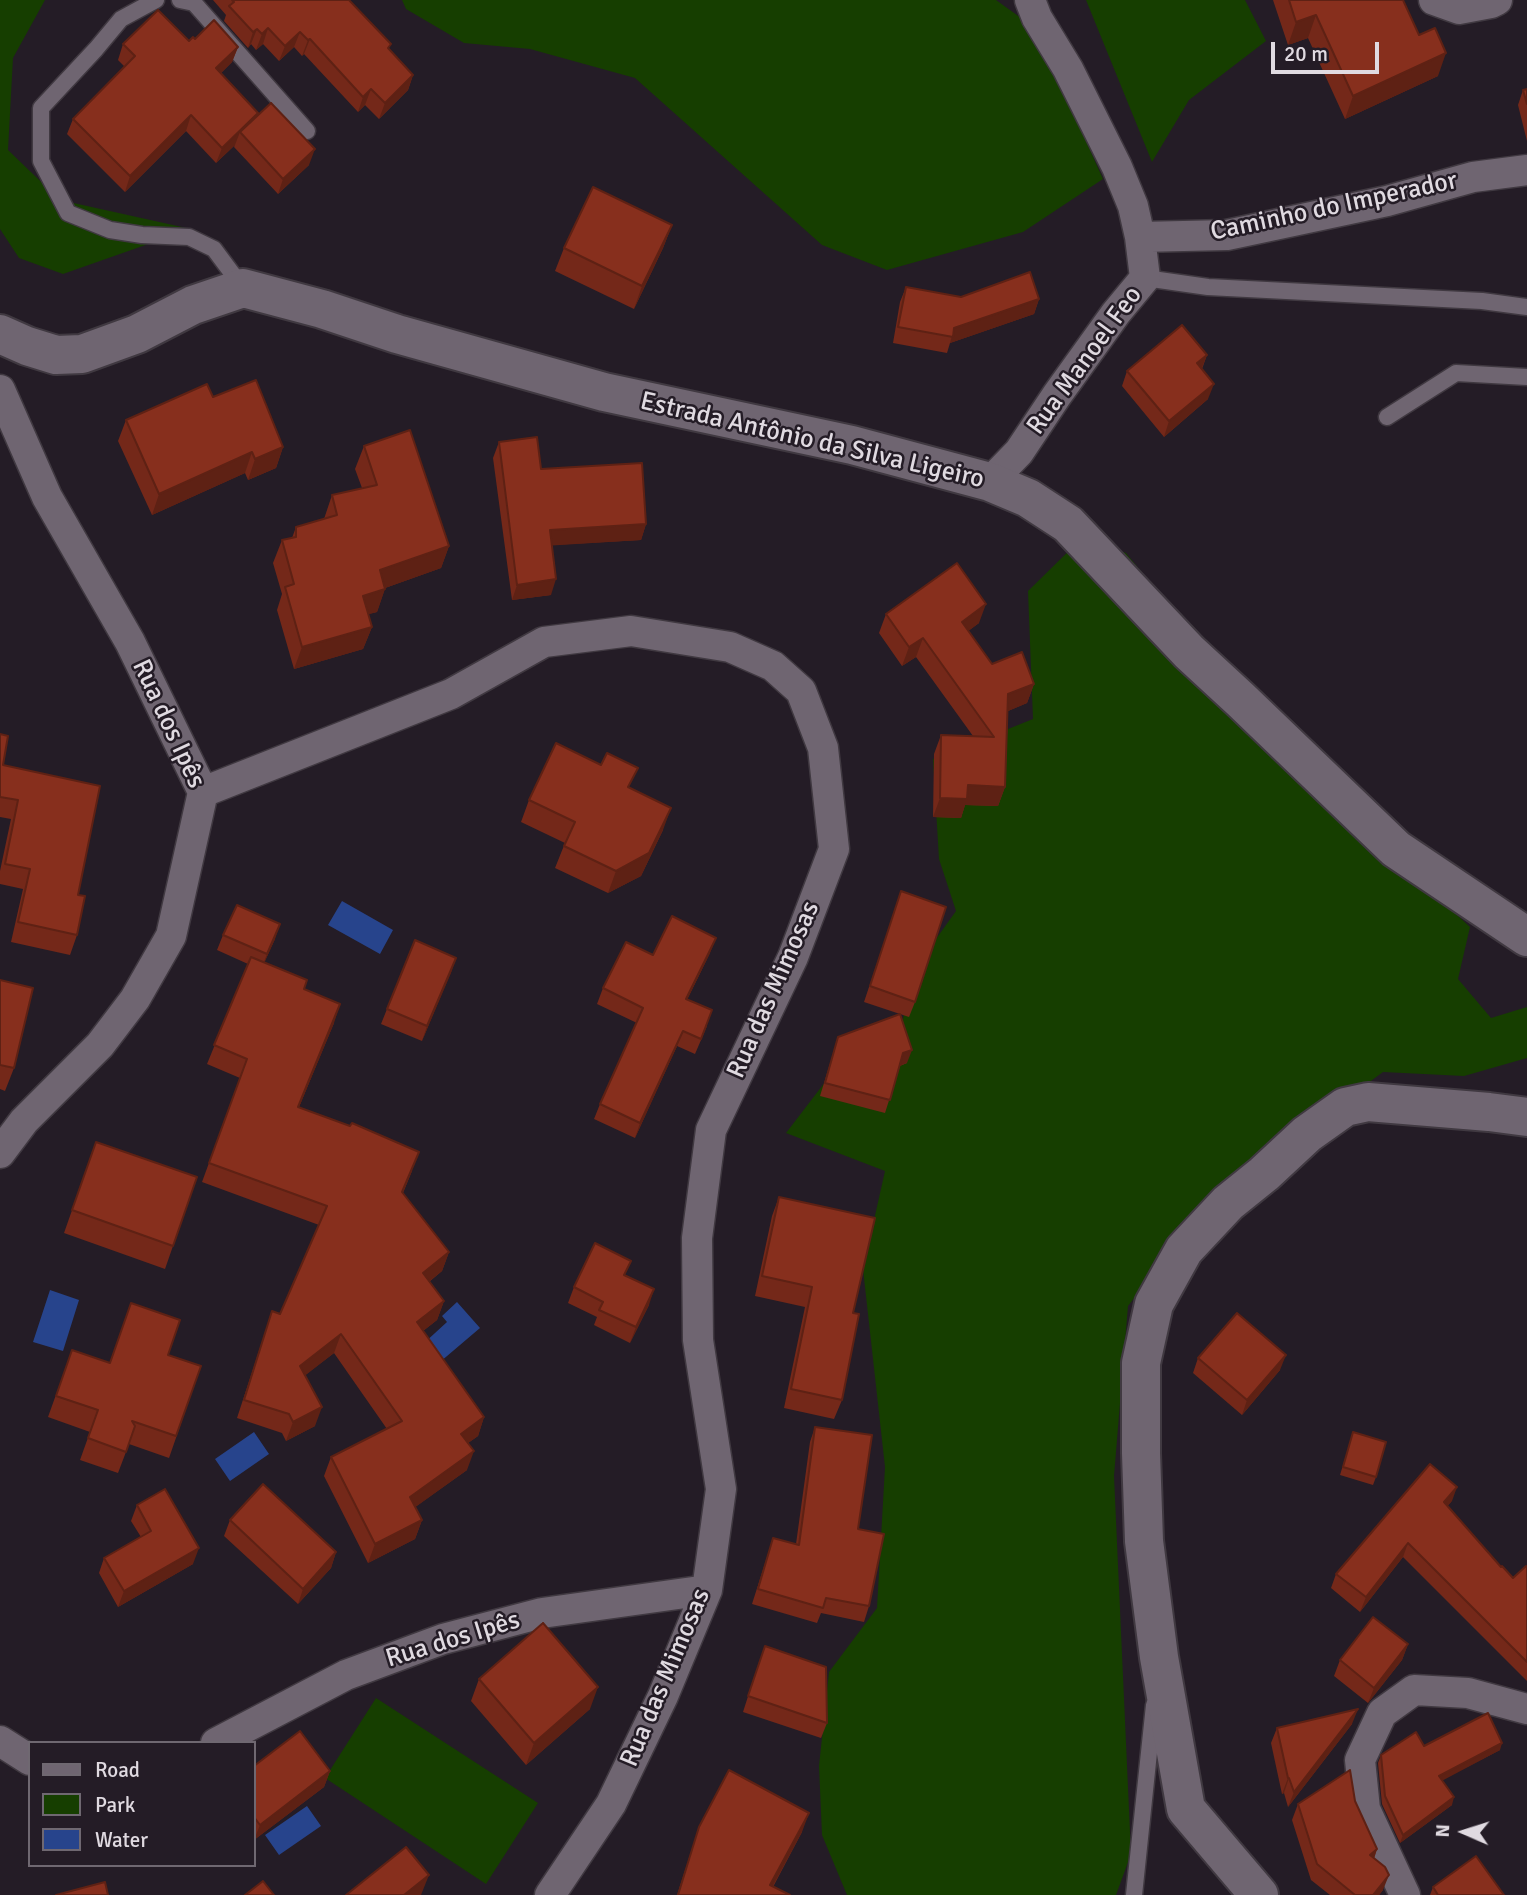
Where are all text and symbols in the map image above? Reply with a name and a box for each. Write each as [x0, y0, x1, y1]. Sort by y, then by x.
scale bar [1275, 28, 1384, 72]
text: 20 m [1284, 41, 1328, 67]
street label: Caminho do Imperador [1208, 166, 1460, 248]
street label: Rua Manoel Feo [1021, 281, 1149, 441]
street label: Estrada Antônio da Silva Ligeiro [637, 386, 987, 496]
street label: Rua dos Ipês [125, 655, 211, 793]
street label: Rua das Mimosas [721, 897, 827, 1083]
street label: Rua das Mimosas [614, 1584, 718, 1772]
street label: Rua dos Ipês [382, 1605, 524, 1675]
legend [28, 1741, 256, 1867]
text: Road [95, 1757, 140, 1783]
text: Park [95, 1792, 135, 1818]
north arrow [1429, 1797, 1499, 1867]
text: N [1431, 1824, 1455, 1838]
text: Water [95, 1827, 148, 1853]

